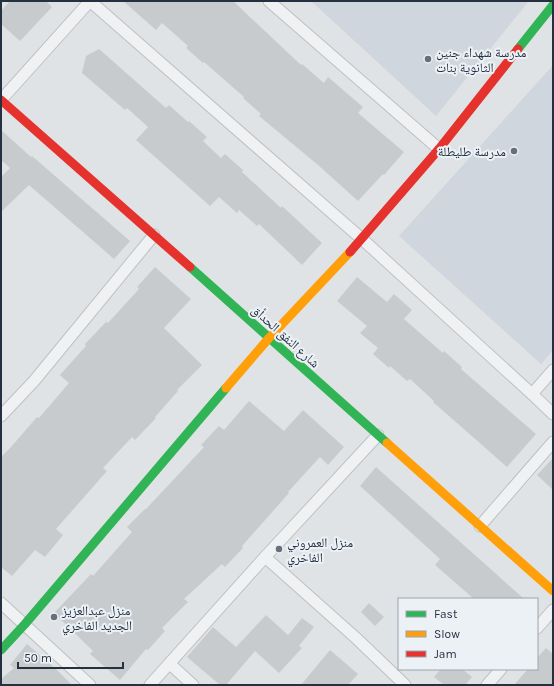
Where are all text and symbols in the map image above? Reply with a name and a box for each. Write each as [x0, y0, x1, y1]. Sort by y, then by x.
place label: مدرسة شهداء جنين الثانوية بنات [436, 45, 527, 76]
marker: مدرسة شهداء جنين الثانوية بنات [423, 54, 433, 64]
place label: مدرسة طليطلة [438, 144, 506, 160]
marker: مدرسة طليطلة [509, 146, 519, 156]
street label: شارع النفق الحدأق [247, 302, 323, 372]
place label: منزل العمروني الفاخري [287, 535, 353, 568]
marker: منزل العمروني الفاخري [274, 544, 284, 554]
legend [398, 598, 538, 670]
place label: منزل عبدالعزيز الجديد الفاخري [61, 603, 132, 636]
text: Fast [434, 607, 458, 621]
marker: منزل عبدالعزيز الجديد الفاخري [49, 612, 59, 622]
text: Slow [434, 627, 460, 641]
scale bar [18, 644, 123, 670]
text: Jam [434, 647, 457, 661]
text: 50 m [24, 651, 52, 665]

